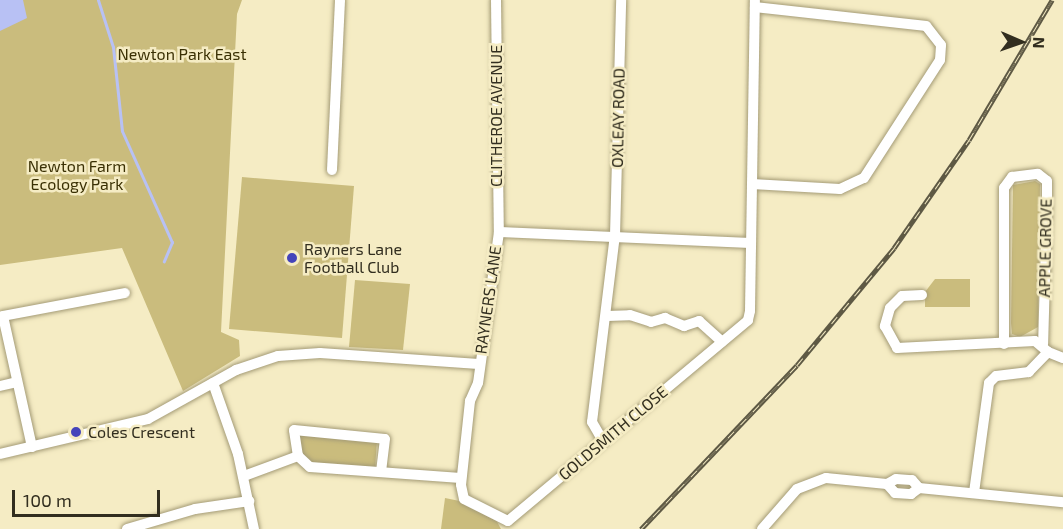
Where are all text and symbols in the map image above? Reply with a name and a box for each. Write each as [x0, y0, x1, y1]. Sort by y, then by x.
north arrow [991, 12, 1051, 72]
text: N [1030, 37, 1049, 49]
park label: Newton Park East [117, 44, 247, 64]
street label: CLITHEROE AVENUE [486, 45, 506, 187]
street label: OXLEAY ROAD [608, 68, 628, 168]
park label: Newton Farm Ecology Park [28, 156, 126, 194]
street label: APPLE GROVE [1035, 198, 1055, 298]
place label: Rayners Lane Football Club [304, 239, 402, 277]
street label: RAYNERS LANE [471, 245, 505, 355]
marker: Rayners Lane Football Club [285, 251, 299, 265]
street label: GOLDSMITH CLOSE [555, 382, 671, 484]
place label: Coles Crescent [88, 422, 195, 442]
marker: Coles Crescent [69, 425, 83, 439]
scale bar [15, 478, 164, 516]
text: 100 m [23, 489, 72, 511]

